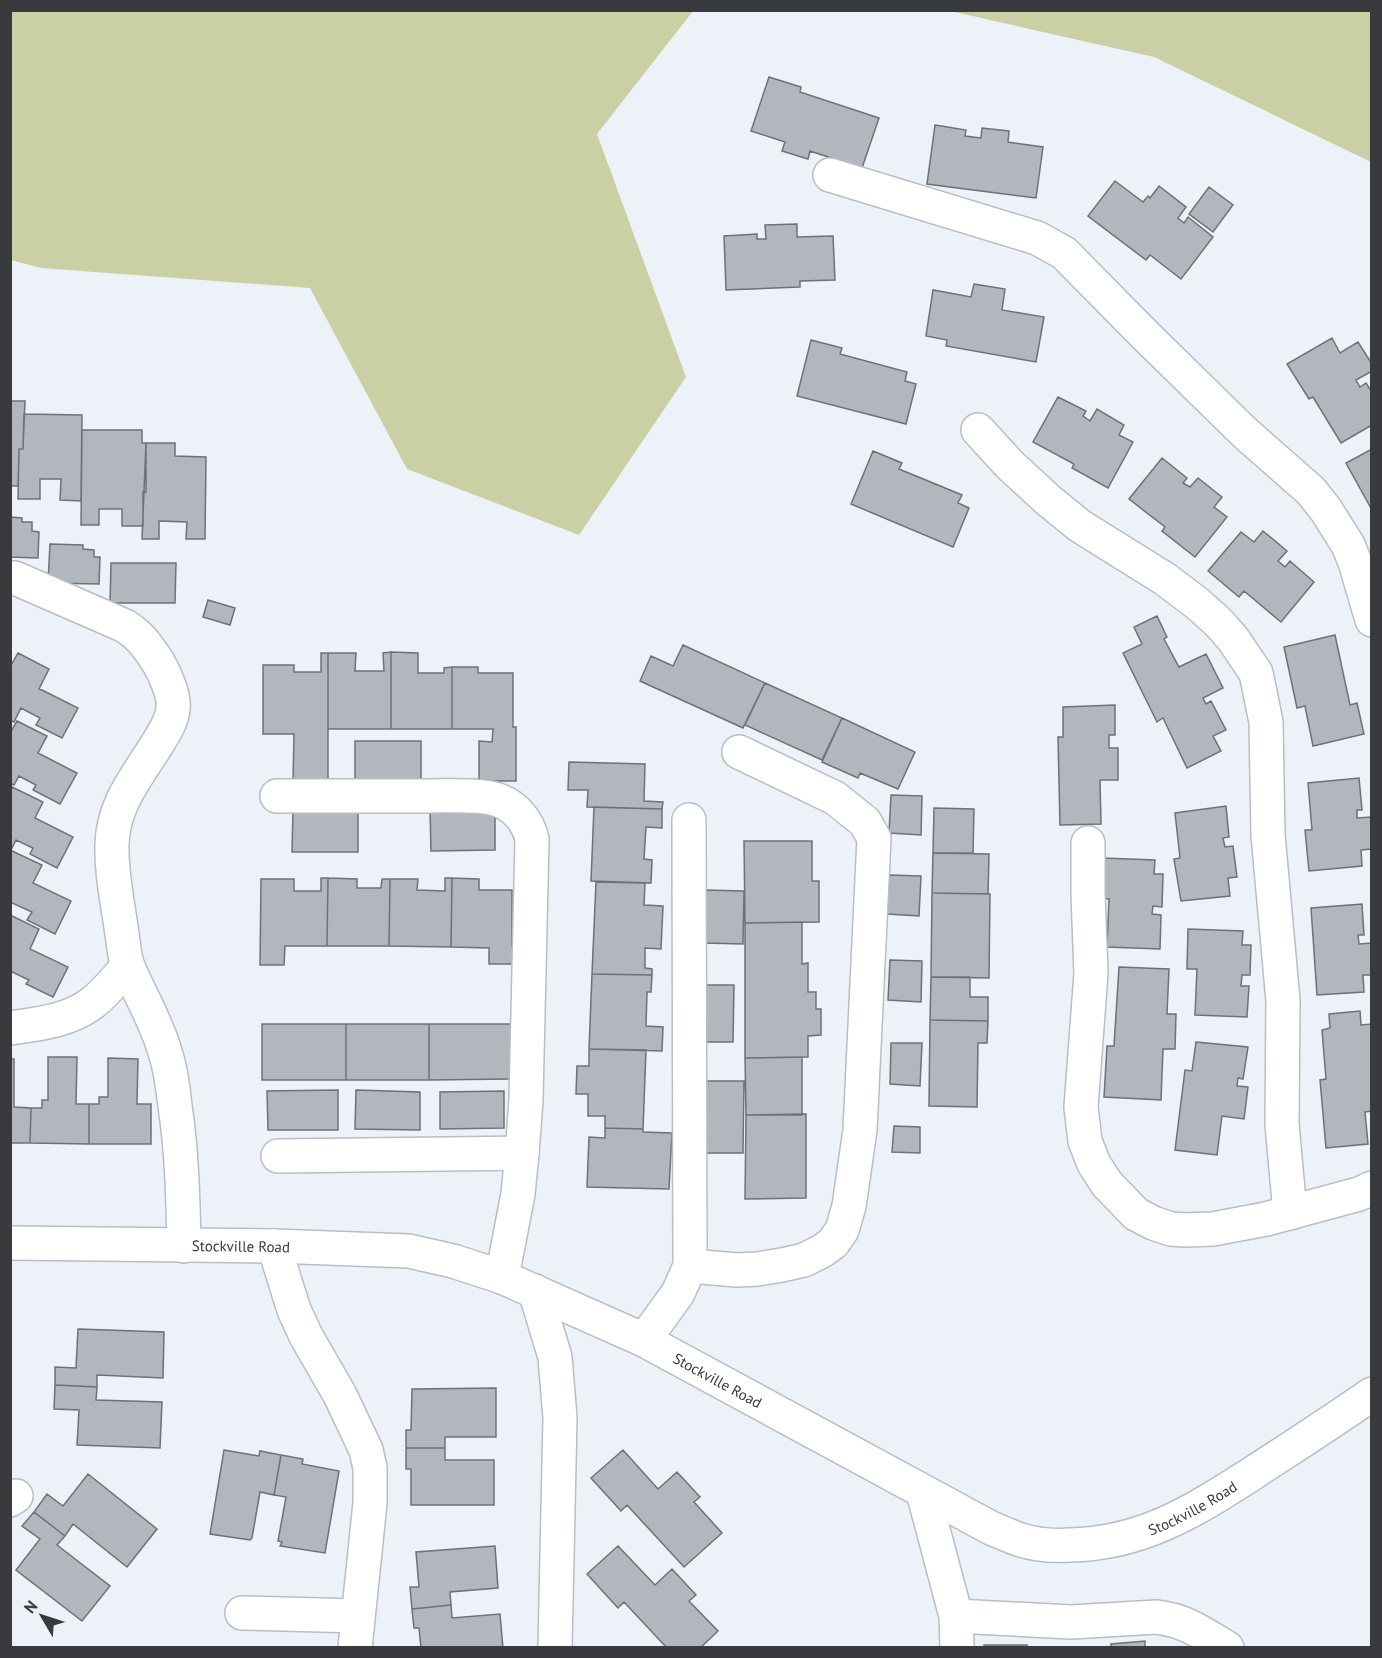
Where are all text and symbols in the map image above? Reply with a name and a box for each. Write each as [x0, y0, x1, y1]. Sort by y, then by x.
street label: Stockville Road [192, 1236, 290, 1256]
street label: Stockville Road [670, 1348, 765, 1412]
street label: Stockville Road [1145, 1476, 1240, 1539]
north arrow [12, 1586, 72, 1646]
text: N [19, 1596, 41, 1617]

